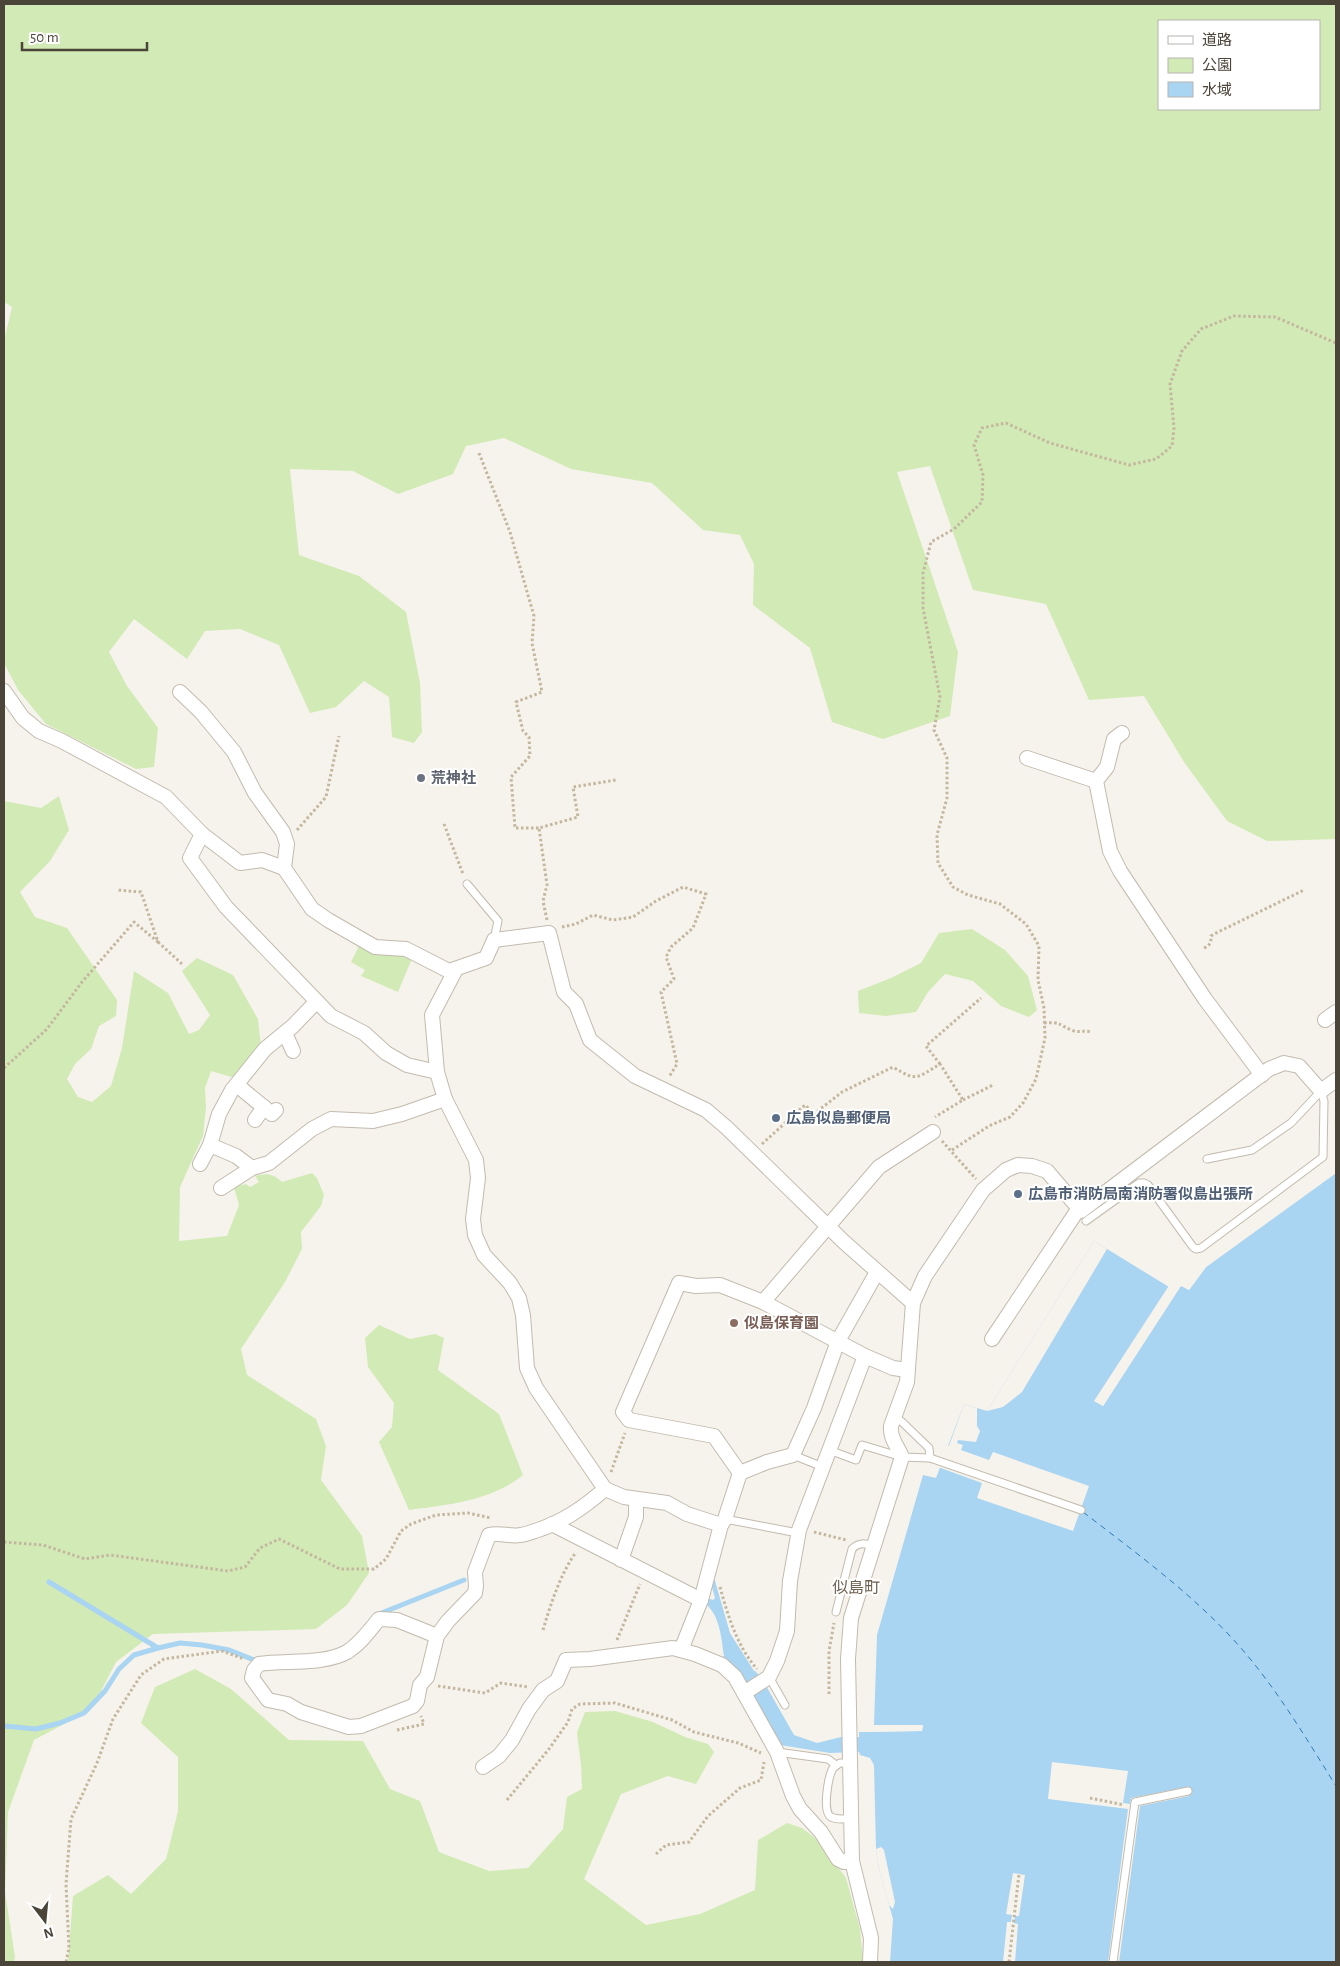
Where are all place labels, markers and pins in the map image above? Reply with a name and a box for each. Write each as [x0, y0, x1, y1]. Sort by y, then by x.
place label: 荒神社 [431, 769, 476, 786]
marker: 荒神社 [415, 772, 427, 784]
place label: 広島似島郵便局 [786, 1109, 891, 1126]
marker: 広島似島郵便局 [770, 1112, 782, 1124]
place label: 広島市消防局南消防署似島出張所 [1028, 1185, 1253, 1202]
marker: 広島市消防局南消防署似島出張所 [1012, 1188, 1024, 1200]
place label: 似島保育園 [744, 1314, 819, 1331]
marker: 似島保育園 [728, 1317, 740, 1329]

